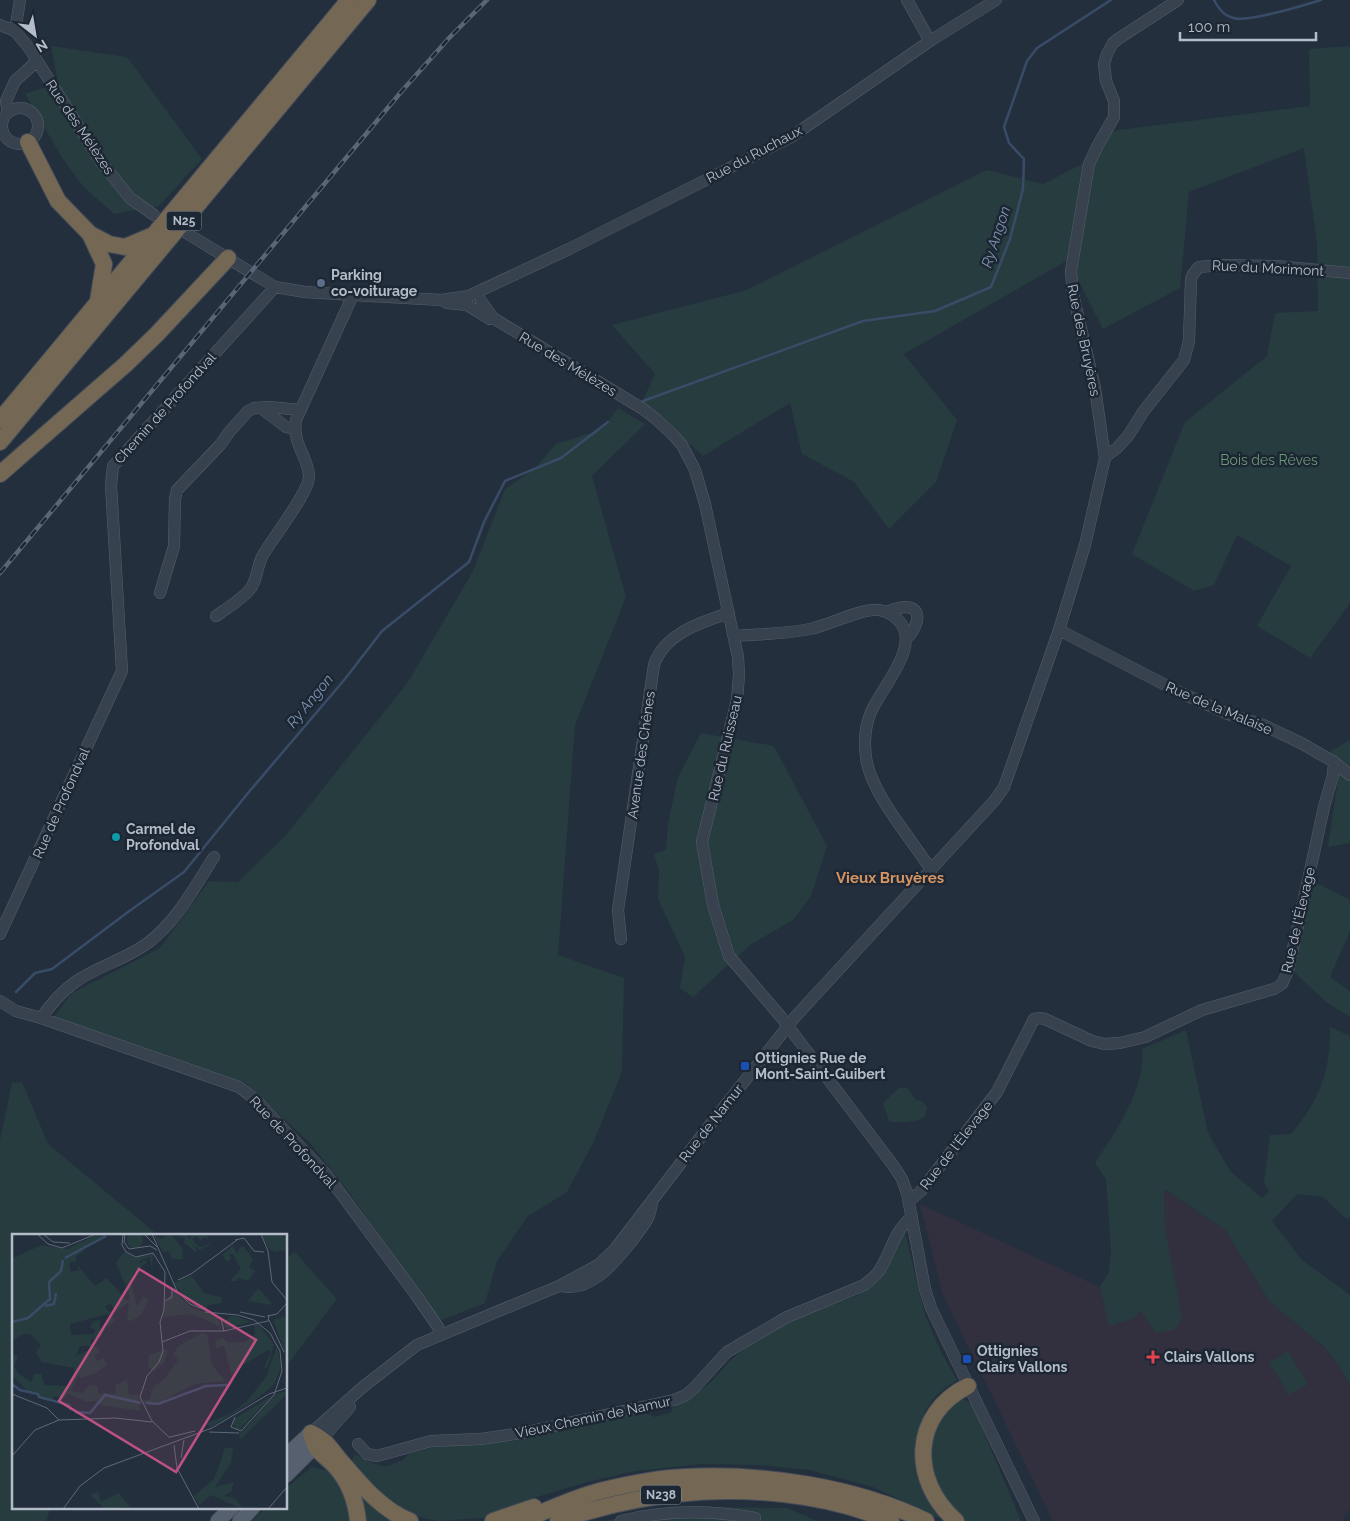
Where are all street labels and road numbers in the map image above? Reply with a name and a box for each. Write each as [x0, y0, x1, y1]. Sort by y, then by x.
street label: Rue des Mélèzes [42, 77, 118, 177]
street label: Rue du Ruchaux [703, 122, 805, 186]
road number: N25 [166, 212, 202, 230]
street label: Rue du Morimont [1212, 257, 1325, 279]
street label: Rue des Bruyères [1064, 282, 1104, 398]
street label: Rue des Mélèzes [517, 329, 620, 399]
street label: Chemin de Profondval [111, 349, 219, 467]
street label: Rue de la Malaise [1163, 678, 1275, 738]
street label: Avenue des Chênes [624, 690, 658, 820]
street label: Rue du Ruisseau [705, 694, 745, 802]
street label: Rue de Profondval [29, 745, 93, 861]
street label: Rue de l'Élevage [1277, 865, 1318, 974]
street label: Rue de Namur [676, 1081, 746, 1165]
street label: Rue de Profondval [246, 1093, 340, 1191]
street label: Rue de l'Élevage [916, 1097, 996, 1193]
street label: Vieux Chemin de Namur [514, 1393, 672, 1441]
road number: N238 [641, 1486, 681, 1504]

